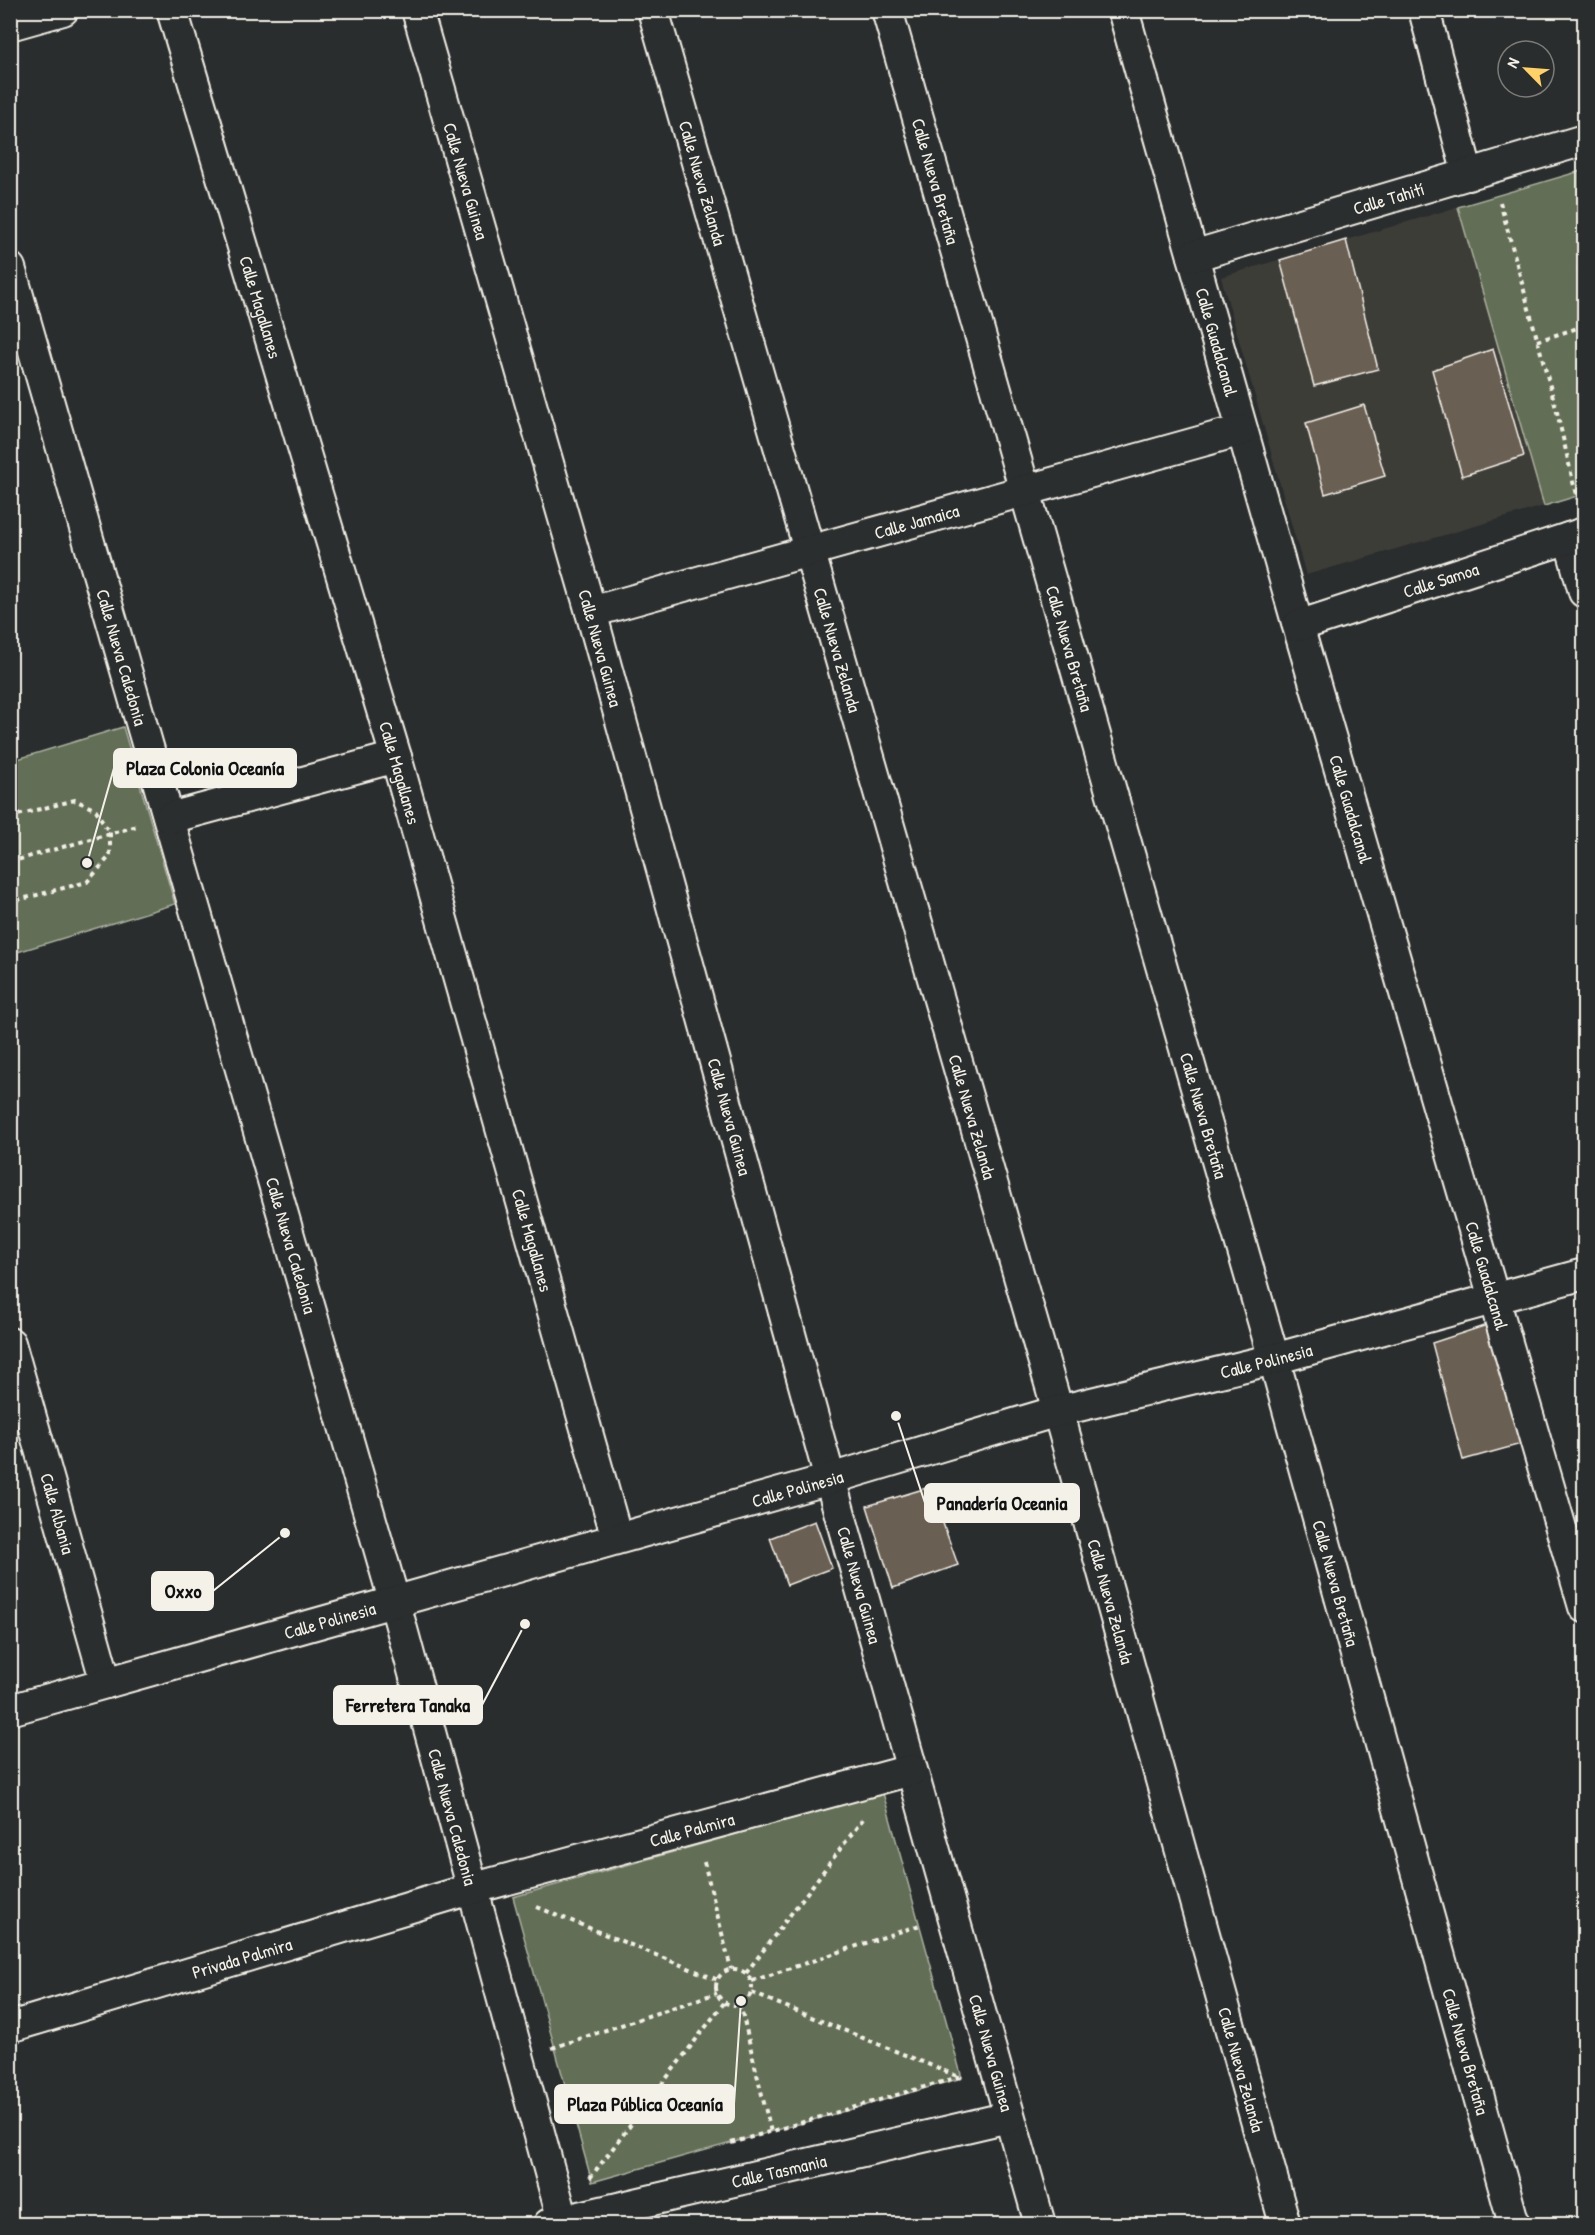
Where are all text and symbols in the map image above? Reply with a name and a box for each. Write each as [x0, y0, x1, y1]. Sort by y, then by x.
north arrow [1496, 39, 1556, 99]
text: N [1501, 54, 1524, 71]
street label: Calle Nueva Bretaña [906, 115, 966, 247]
street label: Calle Nueva Zelanda [673, 118, 733, 248]
street label: Calle Nueva Guinea [438, 120, 495, 242]
street label: Calle Tahití [1350, 176, 1427, 220]
street label: Calle Magallanes [234, 253, 288, 361]
street label: Calle Guadalcanal [1190, 285, 1245, 399]
street label: Calle Jamaica [871, 497, 962, 545]
street label: Calle Samoa [1400, 556, 1482, 604]
street label: Calle Nueva Bretaña [1040, 582, 1100, 714]
street label: Calle Nueva Zelanda [808, 584, 868, 715]
street label: Calle Nueva Caledonia [91, 586, 154, 728]
street label: Calle Nueva Guinea [573, 586, 629, 709]
street label: Calle Magallanes [373, 718, 427, 827]
callout: Plaza Colonia Oceanía [114, 749, 296, 787]
street label: Calle Guadalcanal [1324, 752, 1379, 866]
text: Plaza Colonia Oceanía [126, 754, 284, 781]
street label: Calle Nueva Bretaña [1174, 1049, 1234, 1181]
street label: Calle Nueva Zelanda [943, 1051, 1003, 1182]
street label: Calle Nueva Guinea [702, 1055, 758, 1178]
street label: Calle Nueva Caledonia [260, 1174, 323, 1316]
street label: Calle Magallanes [506, 1186, 559, 1295]
street label: Calle Guadalcanal [1460, 1218, 1515, 1333]
street label: Calle Polinesia [1218, 1337, 1315, 1384]
street label: Calle Polinesia [749, 1463, 846, 1513]
street label: Calle Albania [35, 1470, 81, 1557]
callout: Panadería Oceania [925, 1484, 1079, 1522]
text: Panadería Oceania [937, 1489, 1068, 1516]
street label: Calle Nueva Bretaña [1307, 1517, 1366, 1649]
street label: Calle Nueva Guinea [831, 1523, 888, 1646]
street label: Calle Nueva Zelanda [1082, 1536, 1141, 1667]
callout: Oxxo [152, 1572, 213, 1610]
text: Oxxo [164, 1577, 202, 1604]
street label: Calle Polinesia [281, 1595, 378, 1645]
callout: Ferretera Tanaka [334, 1686, 482, 1724]
text: Ferretera Tanaka [345, 1691, 470, 1718]
street label: Calle Nueva Caledonia [423, 1746, 484, 1888]
street label: Calle Palmira [647, 1806, 737, 1853]
street label: Privada Palmira [189, 1931, 295, 1984]
street label: Calle Nueva Bretaña [1437, 1985, 1496, 2117]
street label: Calle Nueva Guinea [963, 1991, 1020, 2114]
street label: Calle Nueva Zelanda [1212, 2004, 1271, 2135]
callout: Plaza Pública Oceanía [555, 2085, 734, 2123]
text: Plaza Pública Oceanía [567, 2090, 723, 2117]
street label: Calle Tasmania [729, 2147, 829, 2194]

